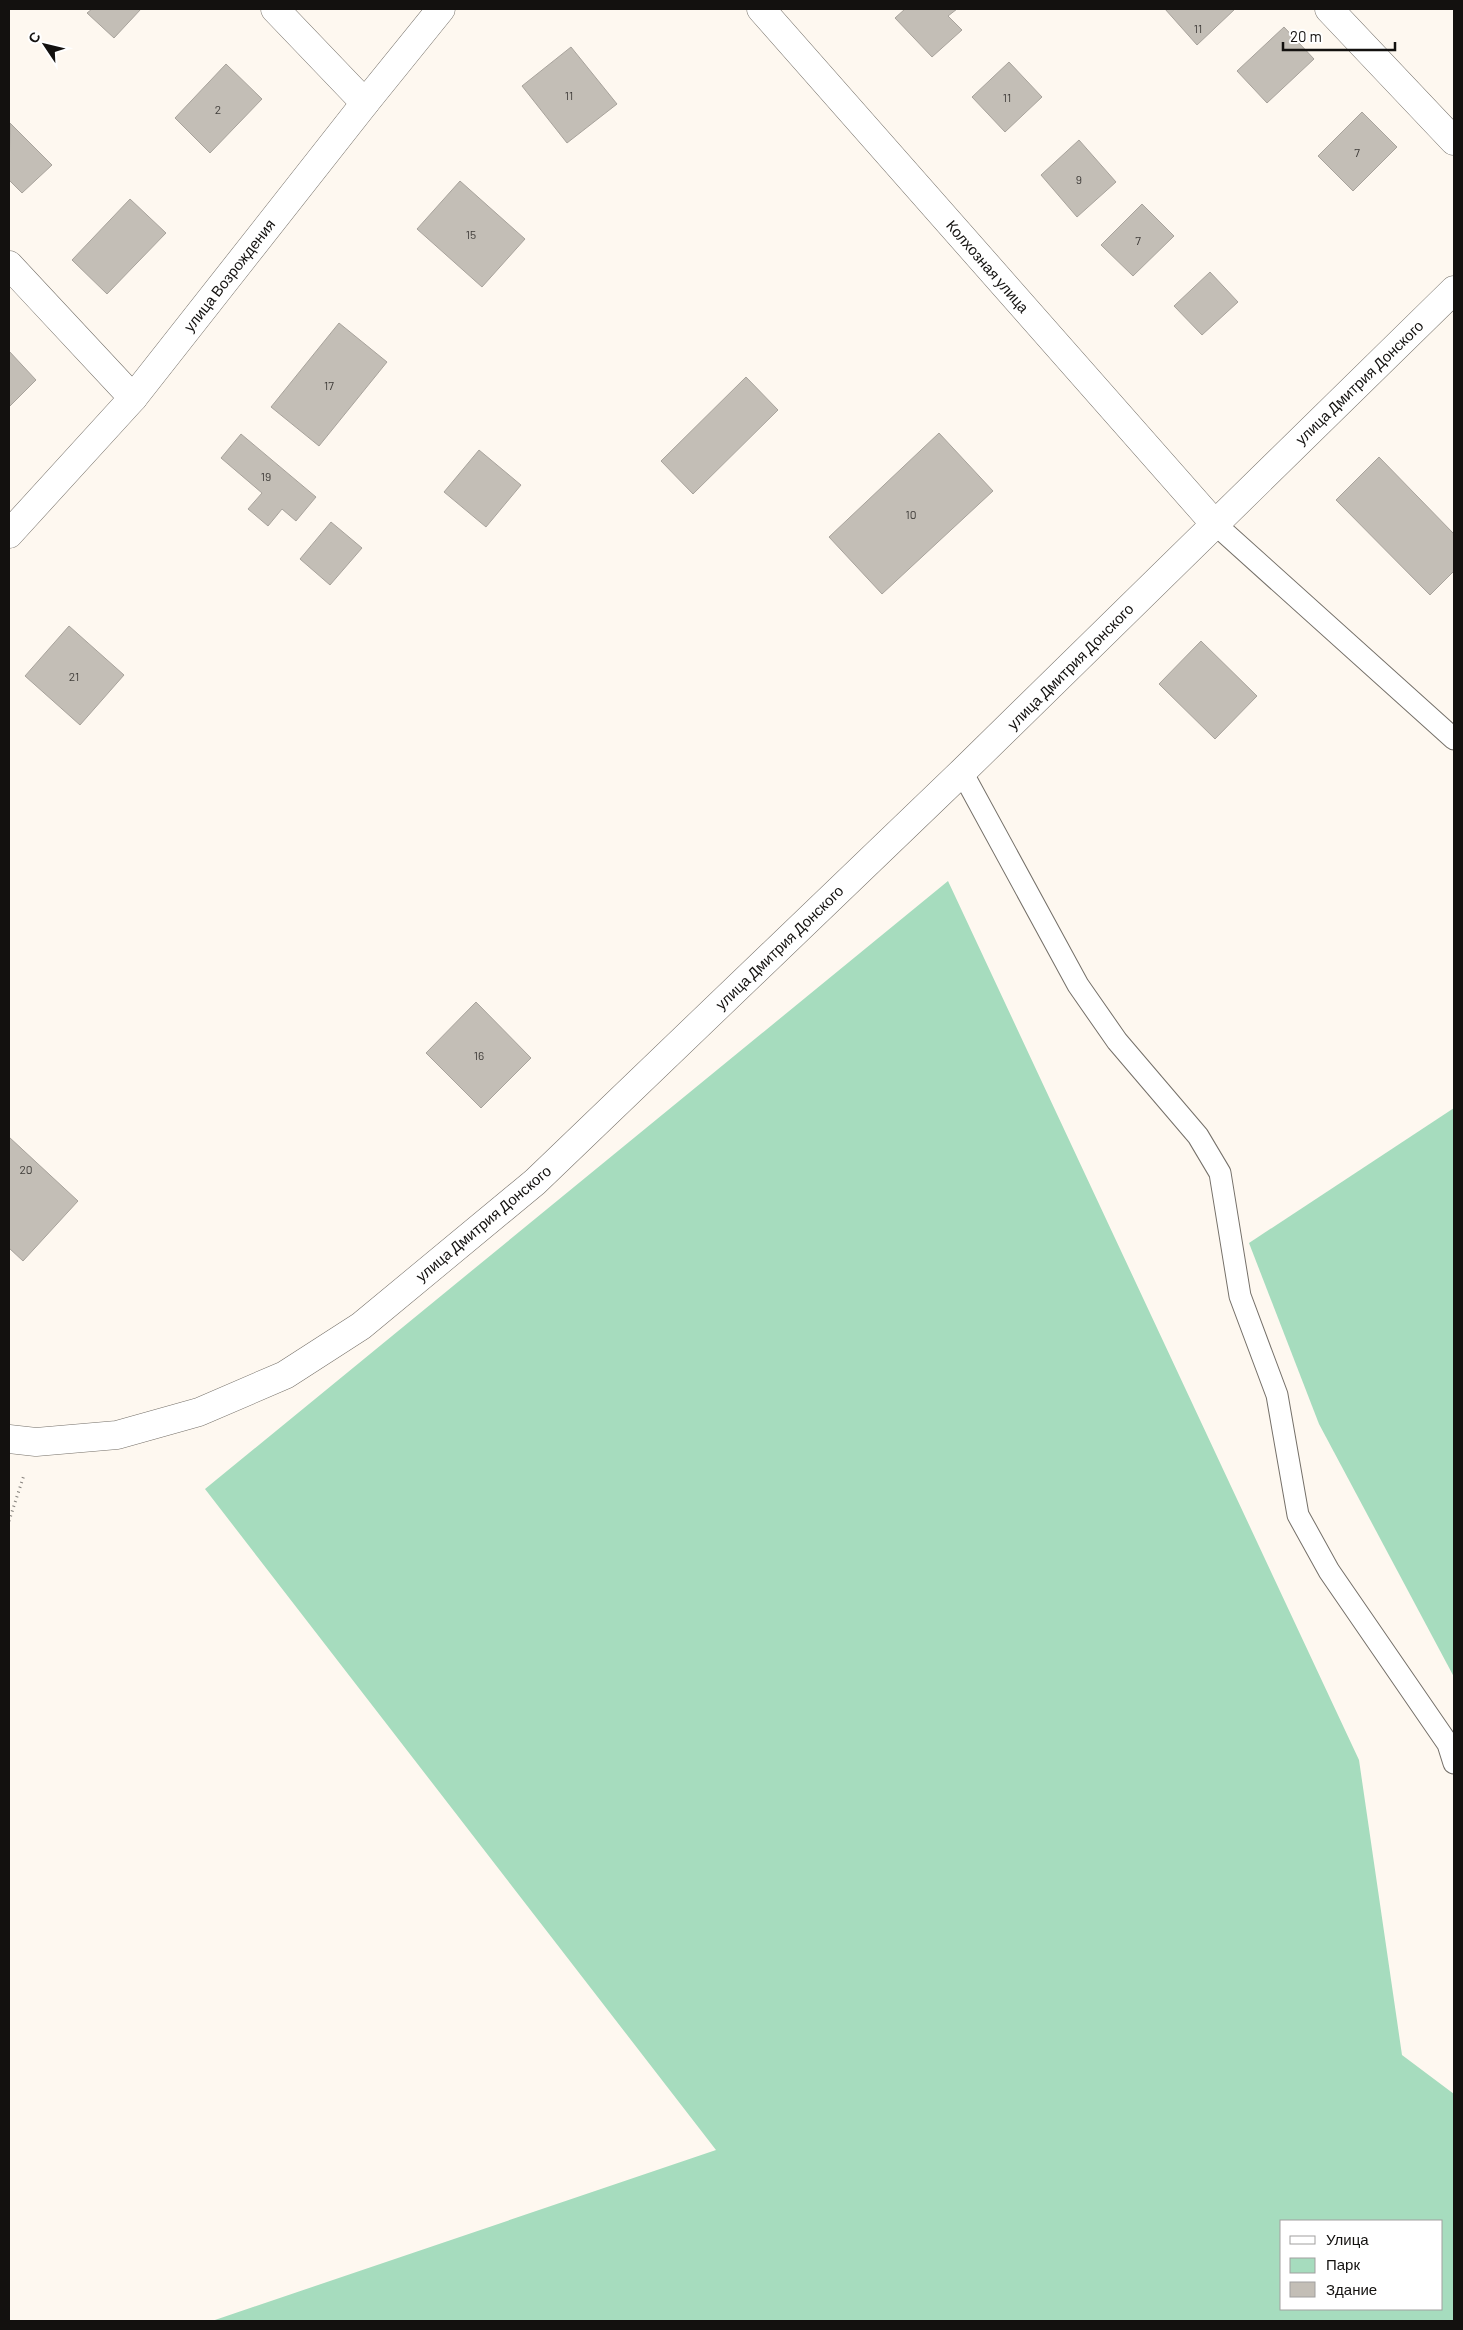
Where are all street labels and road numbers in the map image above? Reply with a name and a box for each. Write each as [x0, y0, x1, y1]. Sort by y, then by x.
street label: улица Возрождения [180, 215, 278, 335]
street label: Колхозная улица [943, 216, 1034, 317]
street label: улица Дмитрия Донского [1291, 316, 1427, 448]
street label: улица Дмитрия Донского [1003, 599, 1137, 733]
street label: улица Дмитрия Донского [711, 881, 847, 1013]
street label: улица Дмитрия Донского [412, 1161, 554, 1285]

